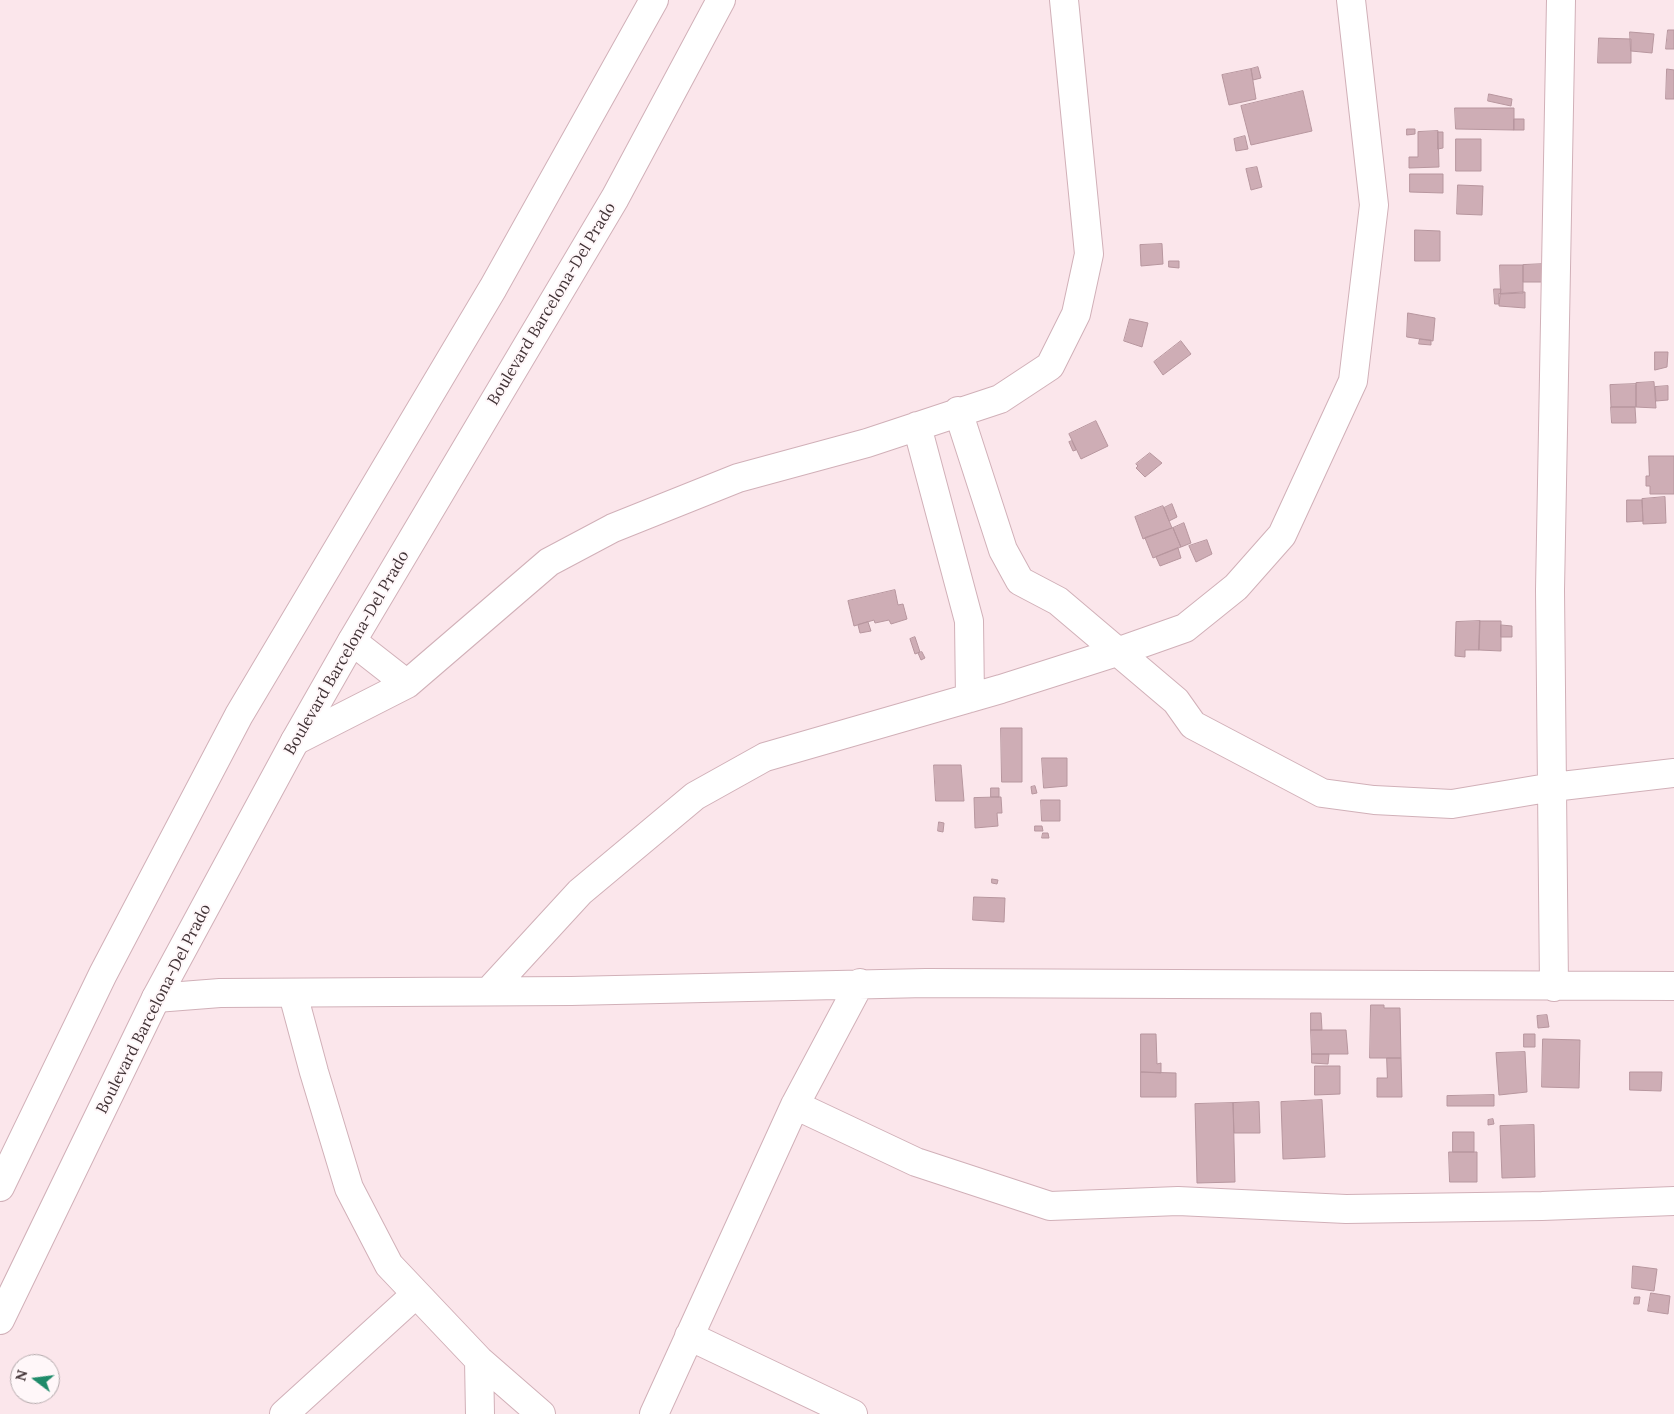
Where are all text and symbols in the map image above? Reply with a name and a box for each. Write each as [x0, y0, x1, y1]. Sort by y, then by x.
street label: Boulevard Barcelona-Del Prado [484, 199, 620, 409]
street label: Boulevard Barcelona-Del Prado [280, 547, 414, 759]
street label: Boulevard Barcelona-Del Prado [93, 901, 215, 1117]
north arrow [10, 1354, 60, 1404]
text: N [11, 1368, 32, 1383]

